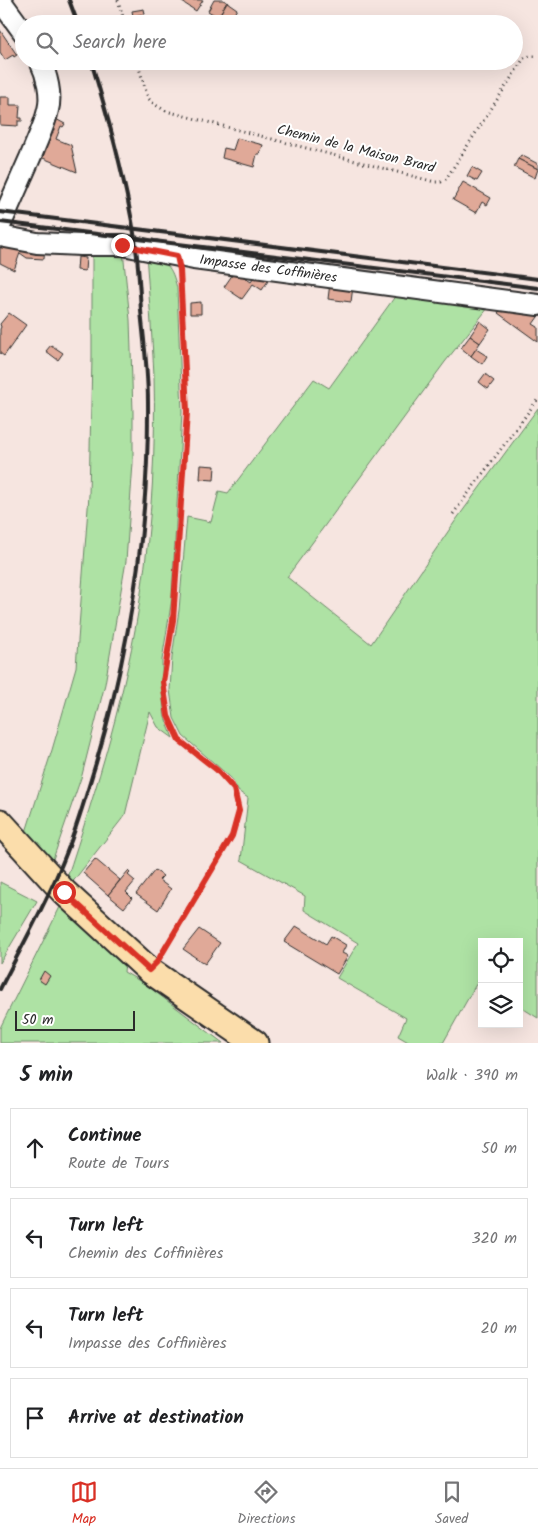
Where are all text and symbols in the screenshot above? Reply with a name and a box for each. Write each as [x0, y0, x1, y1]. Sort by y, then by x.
search box [15, 15, 523, 70]
text: Search here [73, 28, 167, 58]
icon: search [33, 29, 61, 57]
street label: Chemin de la Maison Brard [275, 119, 438, 180]
route end [111, 234, 134, 257]
street label: Impasse des Coffinières [198, 249, 339, 289]
route start [53, 881, 76, 904]
map controls [478, 938, 523, 1028]
button: locate [478, 938, 523, 983]
button: layers [478, 983, 523, 1028]
scale bar [15, 1008, 135, 1031]
text: 50 m [22, 1009, 53, 1031]
text: 5 min [20, 1059, 73, 1092]
text: Walk · 390 m [426, 1063, 518, 1088]
text: Continue [68, 1121, 141, 1151]
icon: ahead [21, 1134, 49, 1162]
text: 50 m [481, 1136, 517, 1161]
text: Route de Tours [68, 1151, 169, 1176]
text: Turn left [68, 1211, 143, 1241]
icon: left [21, 1224, 49, 1252]
text: 320 m [471, 1226, 517, 1251]
text: Chemin des Coffinières [68, 1241, 223, 1266]
text: Turn left [68, 1301, 143, 1331]
icon: left [21, 1314, 49, 1342]
text: 20 m [481, 1316, 517, 1341]
text: Impasse des Coffinières [68, 1331, 226, 1356]
text: Arrive at destination [68, 1403, 244, 1433]
icon: arrive [21, 1404, 49, 1432]
tab: Map [70, 1478, 98, 1530]
tab: Directions [237, 1478, 295, 1530]
tab: Saved [435, 1478, 468, 1530]

